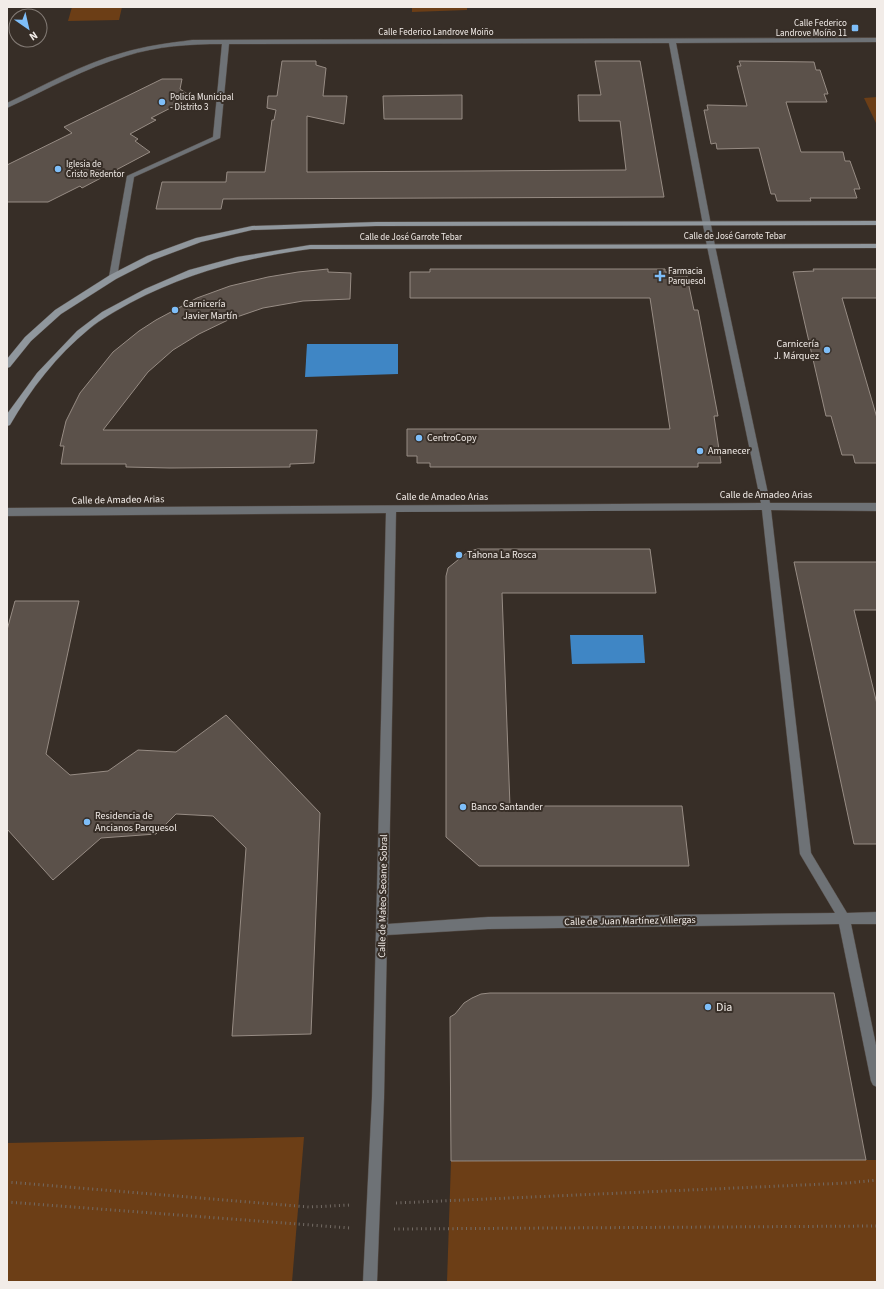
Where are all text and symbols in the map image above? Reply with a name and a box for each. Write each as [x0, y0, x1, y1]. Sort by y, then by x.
north arrow [8, 8, 48, 48]
place label: Calle Federico Landrove Moíño 11 [776, 17, 847, 40]
marker: Calle Federico Landrove Moíño 11 [850, 23, 860, 33]
street label: Calle Federico Landrove Moiño [378, 26, 494, 39]
text: N [26, 28, 41, 44]
place label: Policía Municipal - Distrito 3 [170, 91, 234, 114]
marker: Policía Municipal - Distrito 3 [157, 97, 167, 107]
place label: Iglesia de Cristo Redentor [66, 158, 125, 181]
marker: Iglesia de Cristo Redentor [53, 164, 63, 174]
street label: Calle de José Garrote Tebar [684, 230, 787, 243]
street label: Calle de José Garrote Tebar [360, 231, 463, 244]
place label: Farmacia Parquesol [668, 265, 706, 288]
marker: Farmacia Parquesol [655, 271, 665, 281]
place label: Carnicería Javier Martín [183, 297, 237, 323]
marker: Carnicería Javier Martín [170, 305, 180, 315]
place label: Carnicería J. Márquez [774, 337, 819, 363]
marker: Carnicería J. Márquez [822, 345, 832, 355]
place label: CentroCopy [427, 431, 477, 445]
marker: CentroCopy [414, 433, 424, 443]
place label: Amanecer [708, 444, 750, 458]
marker: Amanecer [695, 446, 705, 456]
street label: Calle de Amadeo Arias [720, 488, 812, 502]
street label: Calle de Amadeo Arias [396, 490, 488, 504]
street label: Calle de Amadeo Arias [72, 492, 164, 508]
place label: Tahona La Rosca [467, 548, 537, 562]
marker: Tahona La Rosca [454, 550, 464, 560]
place label: Banco Santander [471, 800, 543, 814]
marker: Banco Santander [458, 802, 468, 812]
place label: Residencia de Ancianos Parquesol [95, 809, 177, 835]
marker: Residencia de Ancianos Parquesol [82, 817, 92, 827]
street label: Calle de Mateo Seoane Sobral [375, 834, 391, 958]
street label: Calle de Juan Martínez Villergas [564, 913, 696, 929]
place label: Dia [716, 999, 732, 1016]
marker: Dia [703, 1002, 713, 1012]

